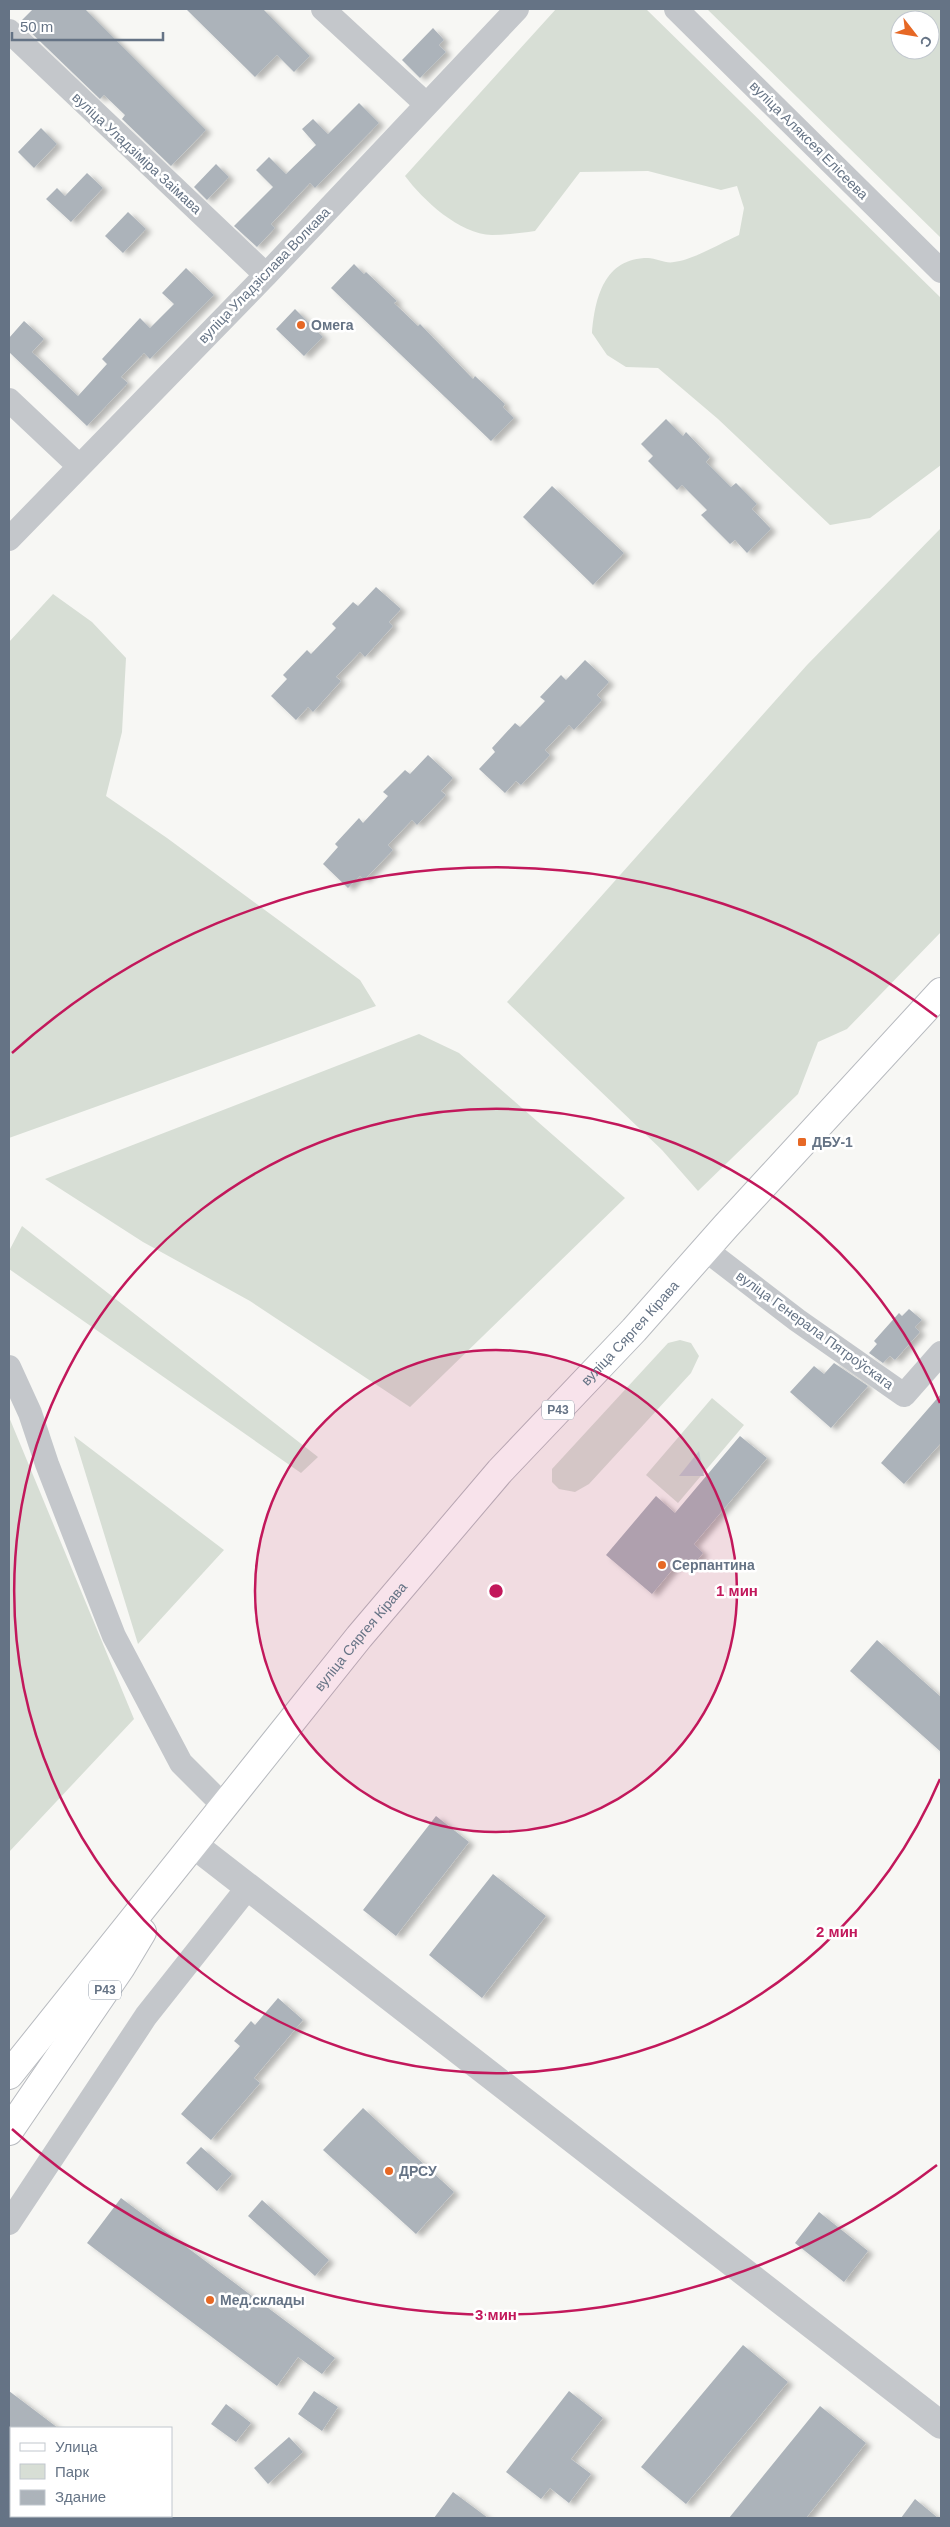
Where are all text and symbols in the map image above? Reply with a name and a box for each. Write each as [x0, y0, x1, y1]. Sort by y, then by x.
scale bar [12, 10, 164, 42]
north arrow [890, 10, 940, 60]
text: 50 m [20, 18, 53, 35]
text: С [917, 33, 936, 50]
street label: вуліца Аляксея Елісеева [747, 78, 872, 203]
street label: вуліца Уладзіміра Заімава [69, 89, 205, 217]
street label: вуліца Уладзіслава Волкава [195, 204, 333, 346]
place label: Омега [311, 317, 354, 333]
marker: Омега [295, 319, 307, 331]
place label: ДБУ-1 [812, 1134, 853, 1150]
marker: ДБУ-1 [796, 1136, 808, 1148]
street label: вуліца Генерала Пятроўскага [733, 1268, 897, 1393]
street label: вуліца Сяргея Кірава [578, 1277, 682, 1389]
road number: Р43 [542, 1400, 574, 1420]
place label: Серпантина [672, 1557, 755, 1573]
marker: Серпантина [656, 1559, 668, 1571]
street label: вуліца Сяргея Кірава [311, 1579, 410, 1694]
centre of rings [487, 1582, 505, 1600]
text: 1 мин [716, 1582, 758, 1599]
text: 2 мин [816, 1923, 858, 1940]
road number: Р43 [89, 1980, 121, 2000]
place label: ДРСУ [399, 2163, 437, 2179]
marker: ДРСУ [383, 2165, 395, 2177]
place label: Мед.склады [220, 2292, 305, 2308]
marker: Мед.склады [204, 2294, 216, 2306]
text: 3 мин [475, 2306, 517, 2323]
legend [10, 2427, 172, 2517]
text: Улица [55, 2438, 98, 2455]
text: Парк [55, 2463, 89, 2480]
text: Здание [55, 2488, 106, 2505]

